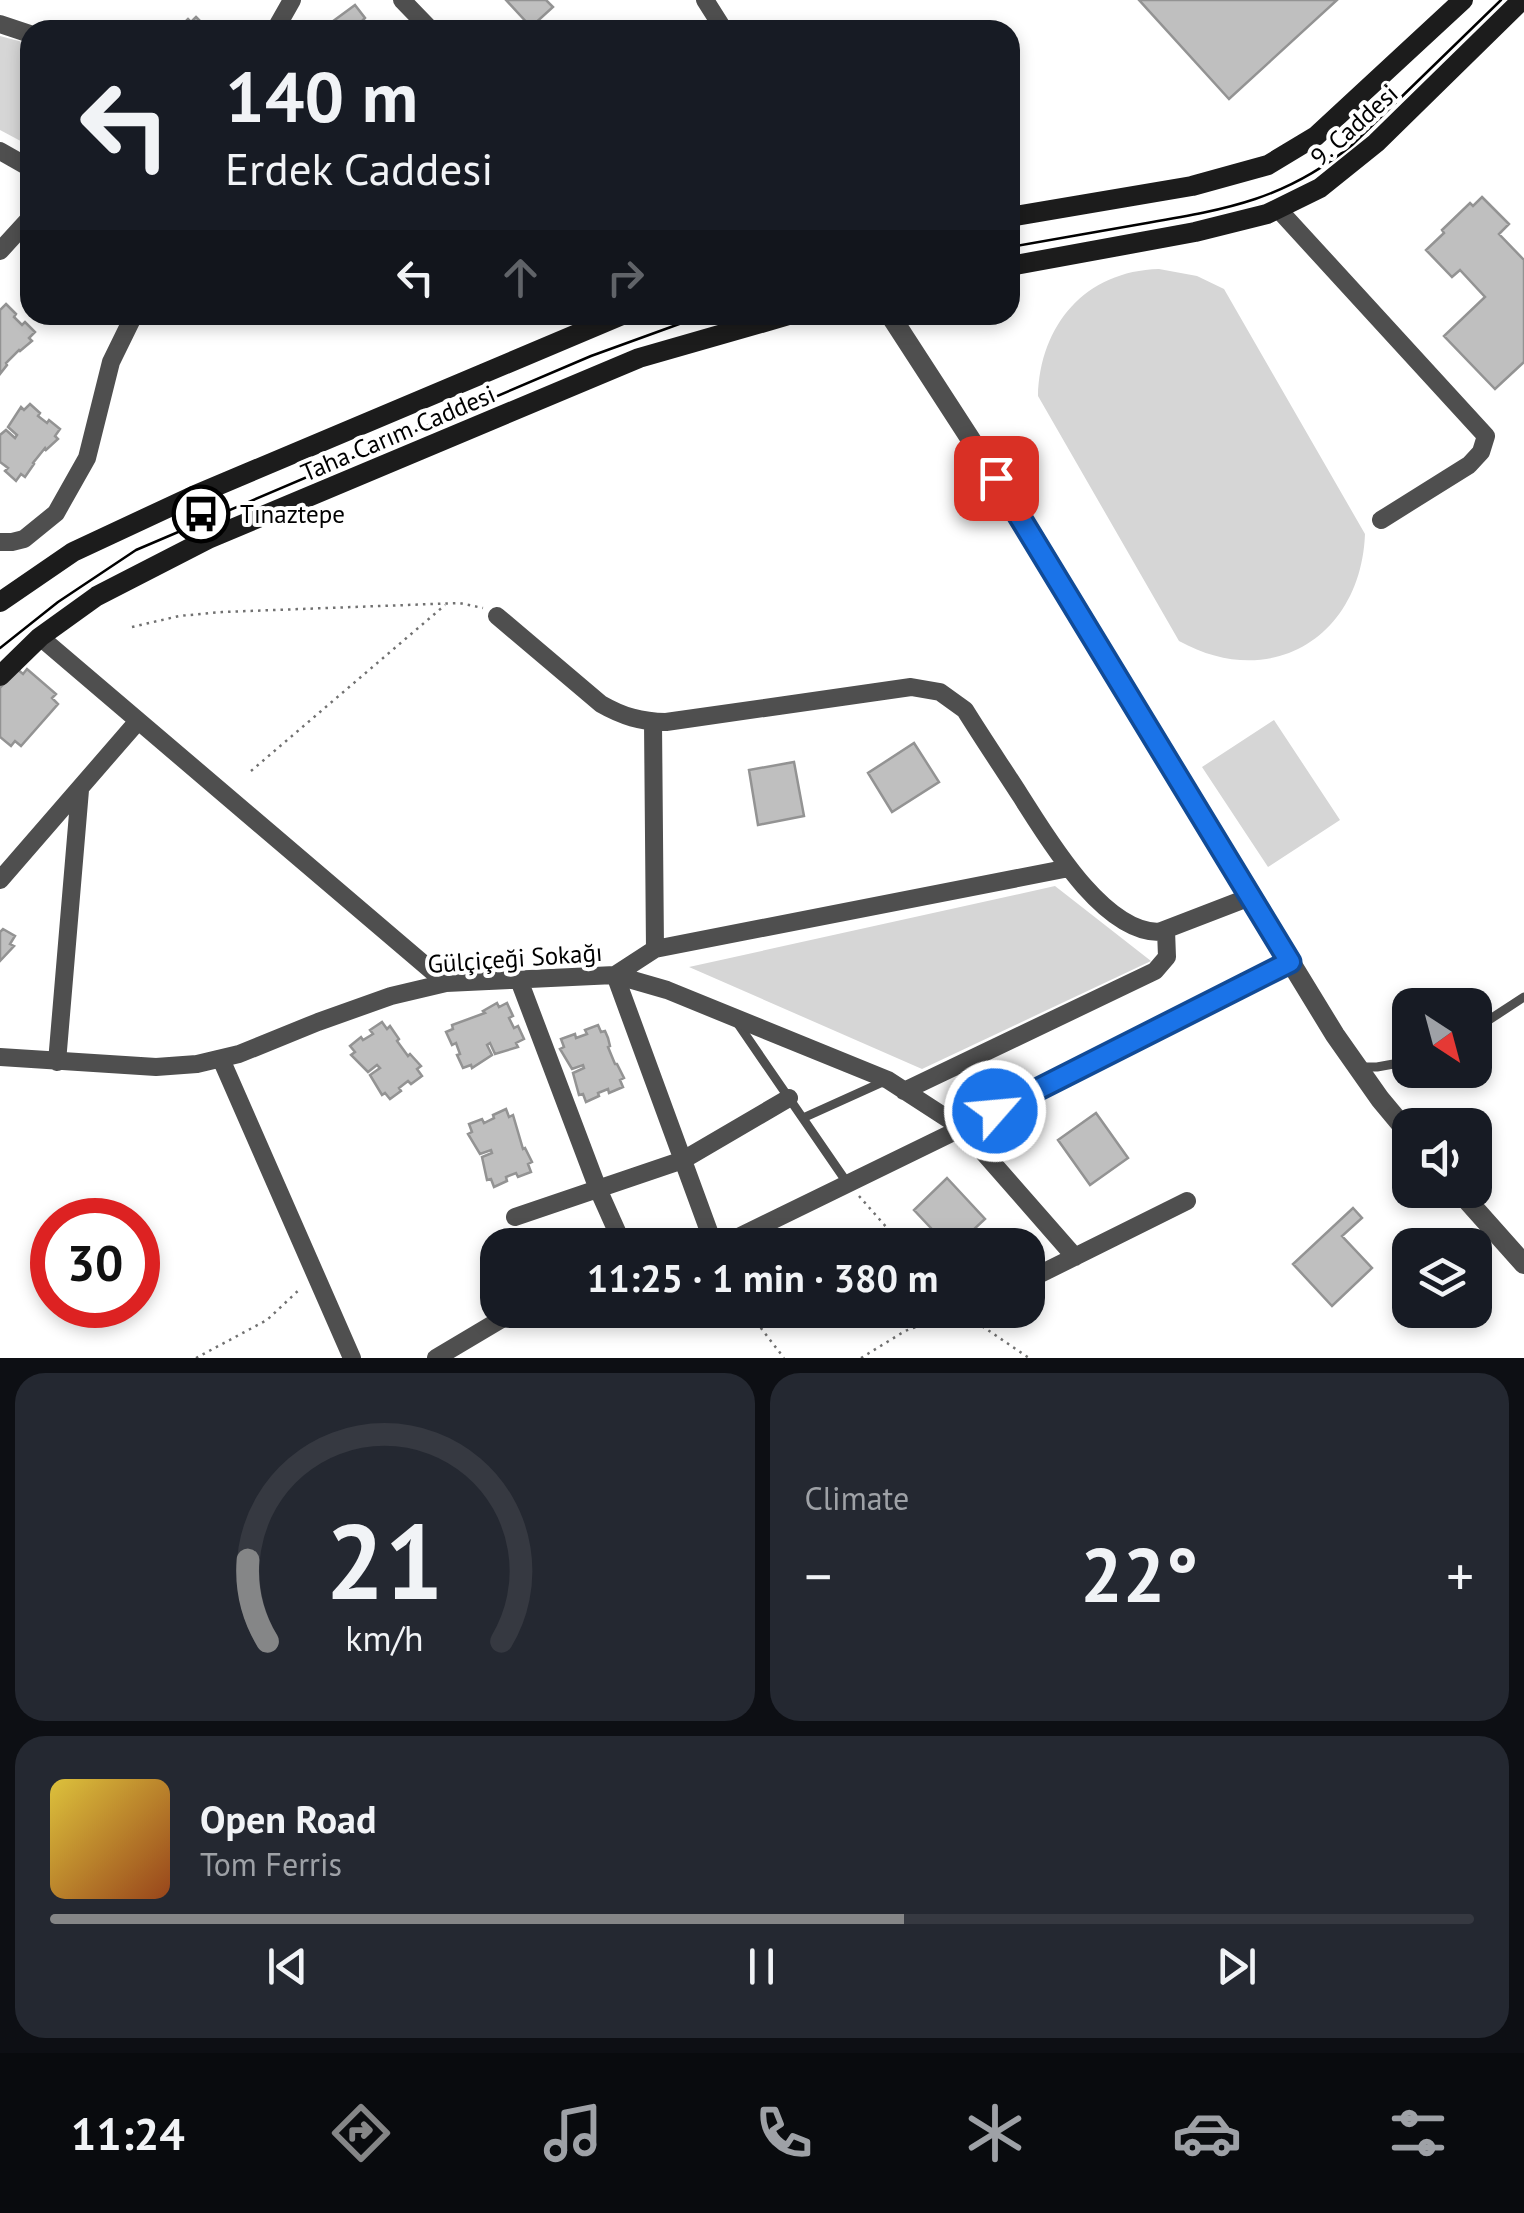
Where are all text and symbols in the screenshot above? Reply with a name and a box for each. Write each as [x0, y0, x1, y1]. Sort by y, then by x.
text: 140 m [225, 51, 418, 141]
icon: left [60, 60, 190, 190]
street label: 9. Caddesi [1304, 77, 1404, 173]
text: Erdek Caddesi [225, 139, 493, 197]
icon: left [388, 250, 443, 305]
icon: ahead [493, 250, 548, 305]
icon: right [598, 250, 653, 305]
street label: Taha Carım Caddesi [296, 378, 500, 488]
pin [954, 436, 1039, 521]
icon: arrive [969, 451, 1024, 506]
bus stop icon: Tınaztepe [171, 484, 231, 544]
place label: Tınaztepe [240, 498, 345, 530]
street label: Gülçiçeği Sokağı [427, 936, 603, 980]
north arrow [1392, 988, 1492, 1088]
map controls [1392, 988, 1492, 1328]
position arrow [943, 1059, 1047, 1163]
button: sound [1392, 1108, 1492, 1208]
speed limit sign: 30 [30, 1198, 160, 1328]
button: layers [1392, 1228, 1492, 1328]
text: 11:25 · 1 min · 380 m [587, 1253, 938, 1302]
text: Climate [805, 1477, 909, 1519]
text: 21 [326, 1493, 444, 1628]
text: 22° [1080, 1526, 1198, 1623]
text: − [805, 1540, 832, 1611]
text: + [1446, 1540, 1474, 1611]
text: km/h [346, 1615, 424, 1661]
text: Open Road [200, 1794, 376, 1843]
text: Tom Ferris [200, 1843, 342, 1885]
icon: previous [260, 1939, 315, 1994]
icon: pause [734, 1939, 789, 1994]
icon: next [1209, 1939, 1264, 1994]
icon: directions [326, 2098, 396, 2168]
icon: music [538, 2098, 608, 2168]
icon: phone [749, 2098, 819, 2168]
icon: climate [960, 2098, 1030, 2168]
icon: car [1172, 2098, 1242, 2168]
icon: filters [1383, 2098, 1453, 2168]
text: 11:24 [71, 2104, 185, 2162]

